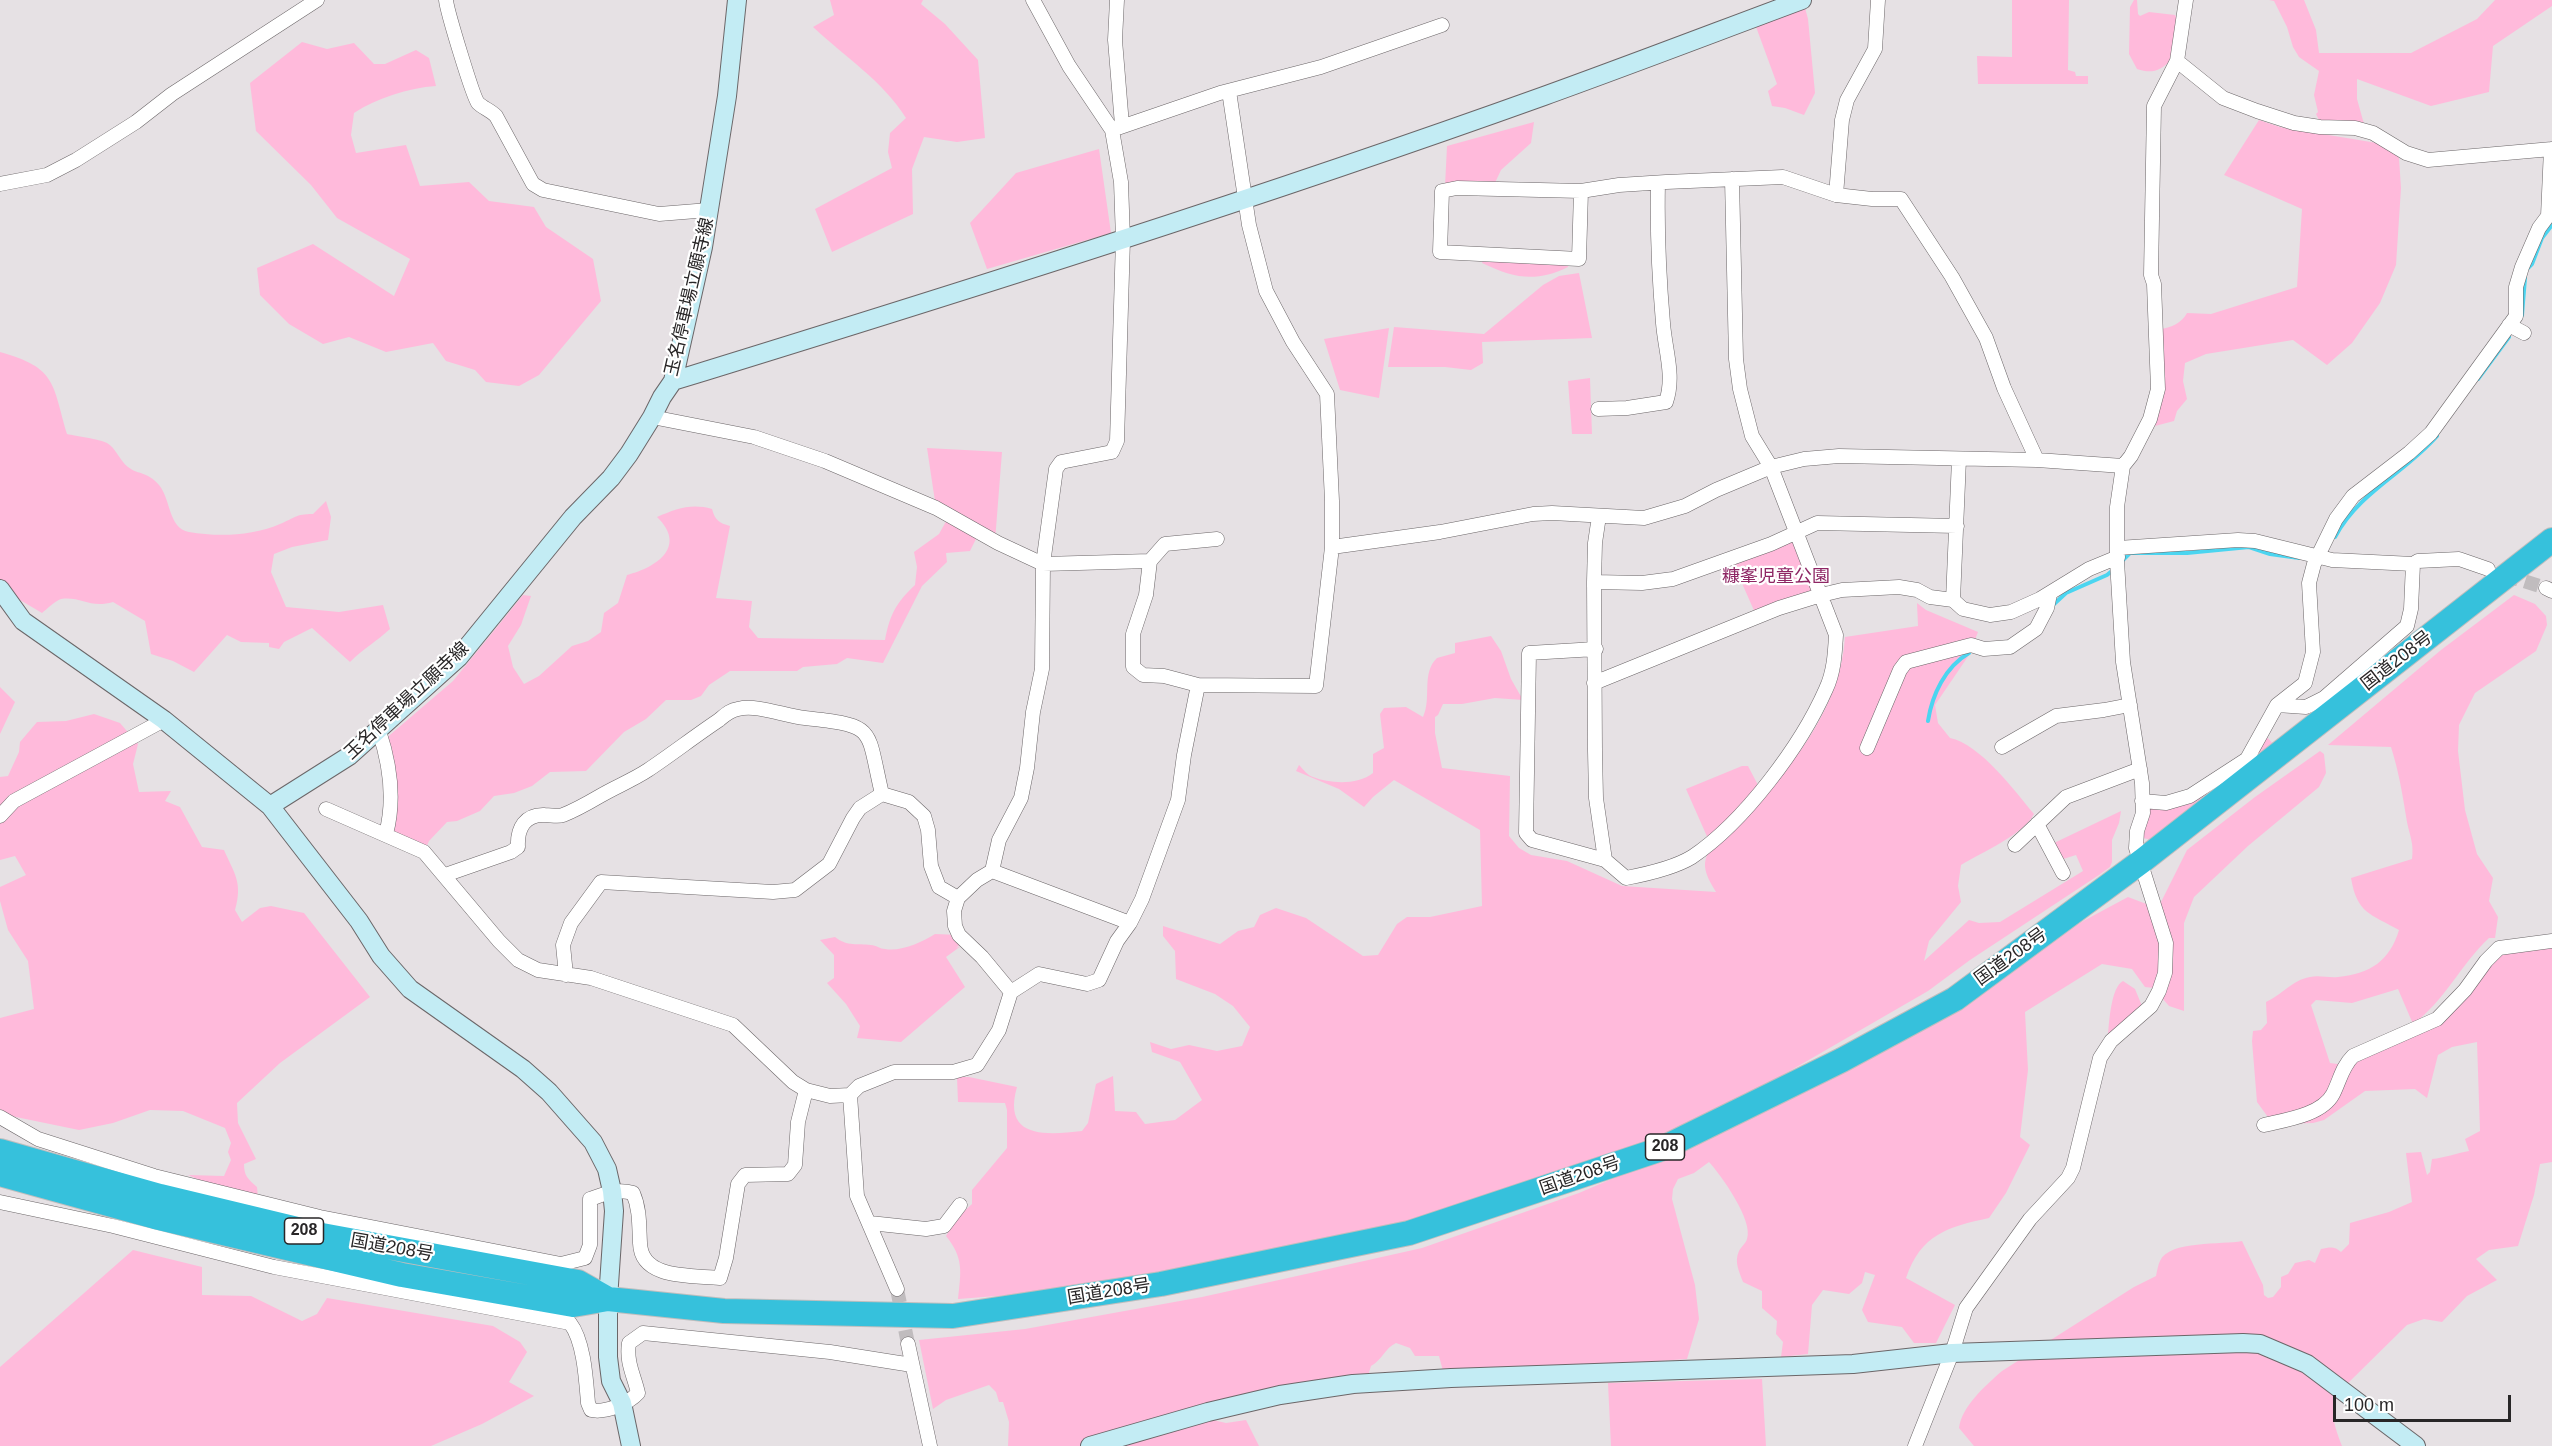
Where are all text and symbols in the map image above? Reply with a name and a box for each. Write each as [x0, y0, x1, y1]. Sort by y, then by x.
street label: 玉名停車場立願寺線 [661, 216, 719, 378]
park label: 糠峯児童公園 [1722, 566, 1830, 588]
street label: 国道208号 [2357, 627, 2437, 695]
street label: 玉名停車場立願寺線 [340, 638, 474, 764]
street label: 国道208号 [1971, 924, 2051, 990]
road number: 208 [1646, 1134, 1684, 1160]
street label: 国道208号 [1537, 1152, 1623, 1200]
road number: 208 [284, 1218, 324, 1244]
street label: 国道208号 [349, 1230, 435, 1266]
street label: 国道208号 [1066, 1275, 1152, 1309]
scale bar [2336, 1383, 2514, 1421]
text: 100 m [2344, 1395, 2394, 1415]

